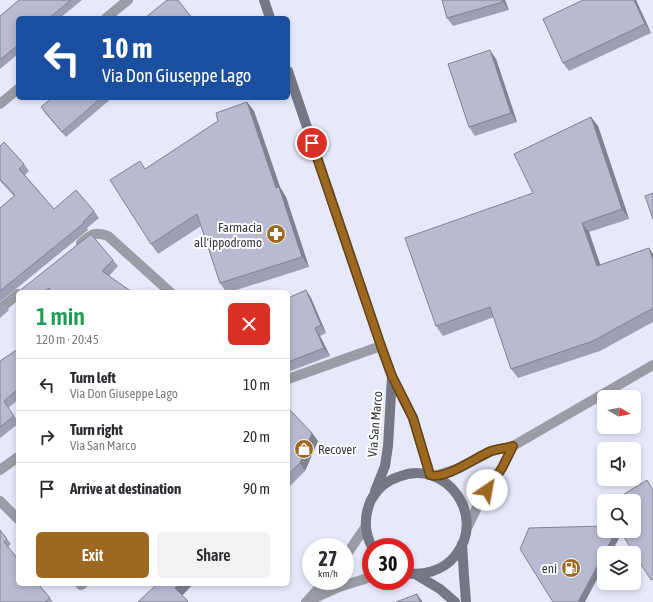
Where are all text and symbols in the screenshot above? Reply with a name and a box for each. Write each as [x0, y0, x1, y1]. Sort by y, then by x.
icon: left [36, 32, 88, 84]
text: 10 m [102, 32, 152, 64]
text: Via Don Giuseppe Lago [102, 65, 251, 86]
pin [295, 126, 329, 160]
icon: arrive [301, 132, 323, 154]
place label: Farmacia all'ippodromo [194, 220, 262, 250]
pharmacy icon: Farmacia all'ippodromo [265, 223, 287, 245]
text: 1 min [36, 303, 85, 330]
button: close [228, 303, 270, 345]
text: 120 m · 20:45 [36, 332, 99, 347]
text: Turn left [70, 369, 116, 386]
icon: left [36, 374, 58, 396]
text: 10 m [243, 376, 270, 393]
text: Via Don Giuseppe Lago [70, 386, 178, 401]
street label: Via San Marco [365, 390, 385, 458]
north arrow [597, 390, 641, 434]
map controls [597, 390, 641, 590]
text: Turn right [70, 421, 123, 438]
icon: right [36, 426, 58, 448]
text: 20 m [243, 428, 270, 445]
text: Via San Marco [70, 438, 136, 453]
shop icon: Recover [293, 438, 315, 460]
place label: Recover [318, 442, 356, 457]
button: sound [597, 442, 641, 486]
position arrow [466, 469, 508, 511]
icon: arrive [36, 478, 58, 500]
text: Arrive at destination [70, 480, 181, 497]
text: 90 m [243, 480, 270, 497]
button: search [597, 494, 641, 538]
button: Exit [36, 532, 149, 578]
button: Share [157, 532, 270, 578]
speed limit sign: 30 [362, 538, 414, 590]
button: layers [597, 546, 641, 590]
text: 27 [319, 547, 337, 570]
fuel station icon: eni [560, 557, 582, 579]
place label: eni [542, 561, 557, 576]
text: km/h [318, 568, 338, 579]

